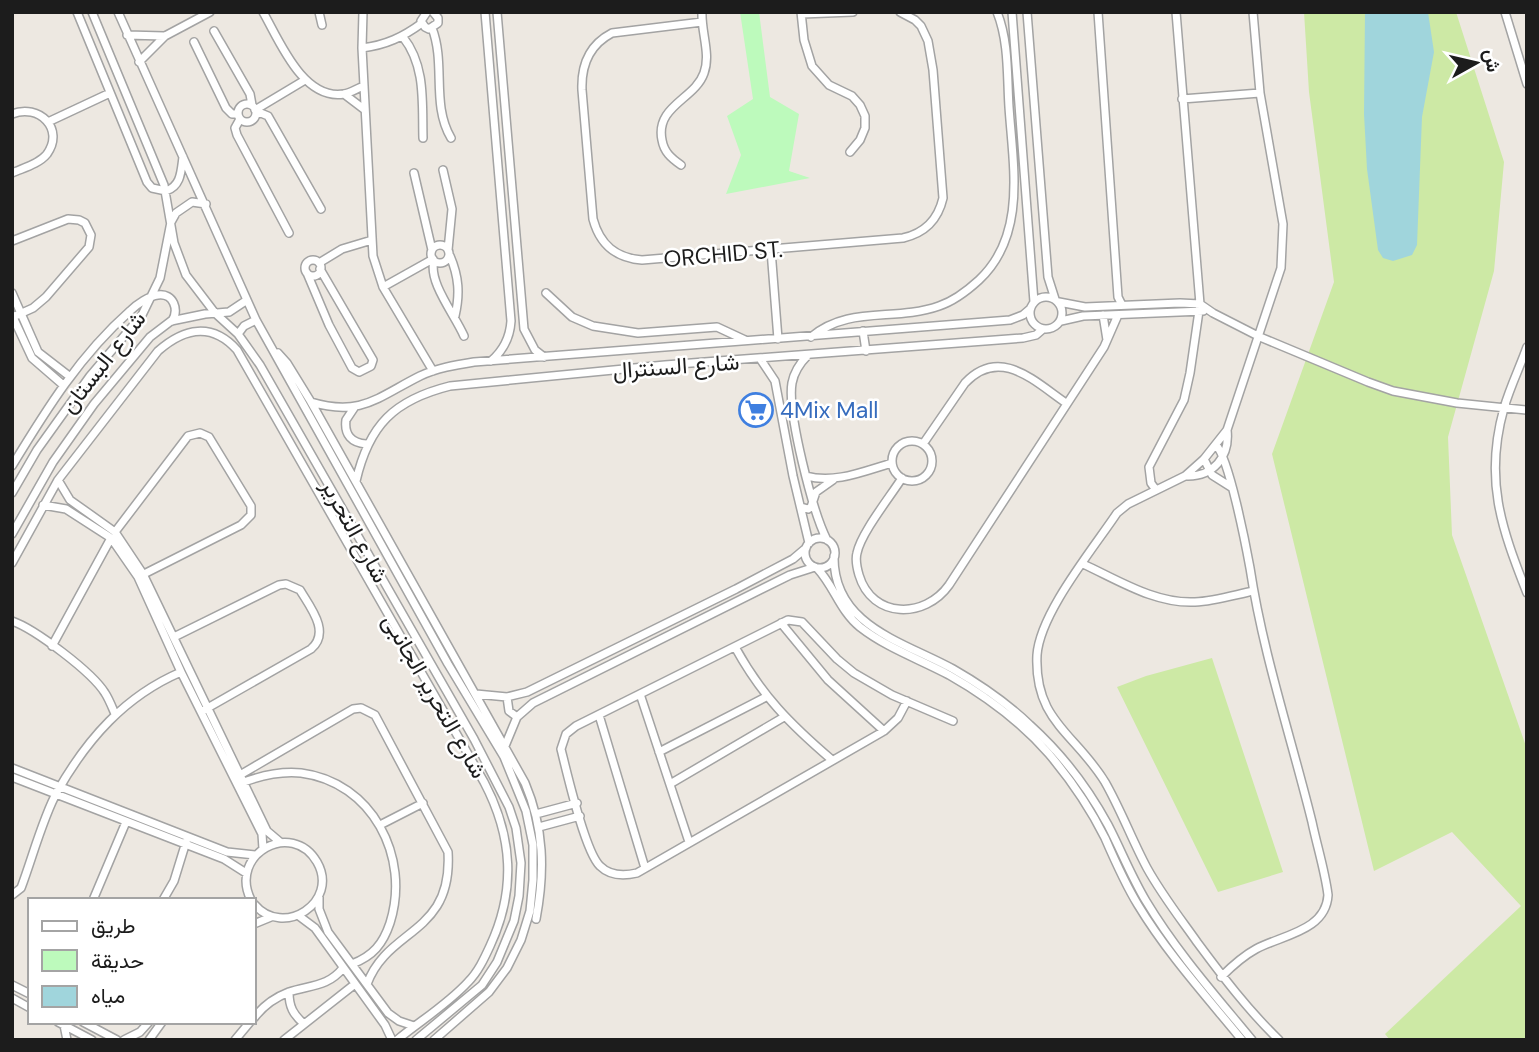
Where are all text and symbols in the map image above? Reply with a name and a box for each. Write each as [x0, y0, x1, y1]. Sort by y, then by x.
north arrow [1441, 28, 1511, 98]
text: ش [1478, 48, 1506, 74]
street label: ORCHID ST. [662, 234, 784, 274]
street label: شارع البستان [54, 305, 153, 420]
street label: شارع السنترال [612, 347, 741, 386]
supermarket icon: 4Mix Mall [737, 391, 775, 429]
place label: 4Mix Mall [780, 395, 878, 425]
street label: شارع التحرير [313, 473, 396, 589]
street label: شارع التحرير الجانبى [375, 608, 494, 784]
legend [28, 898, 256, 1024]
text: طريق [91, 912, 136, 940]
text: حديقة [91, 947, 144, 975]
text: مياه [91, 982, 125, 1010]

